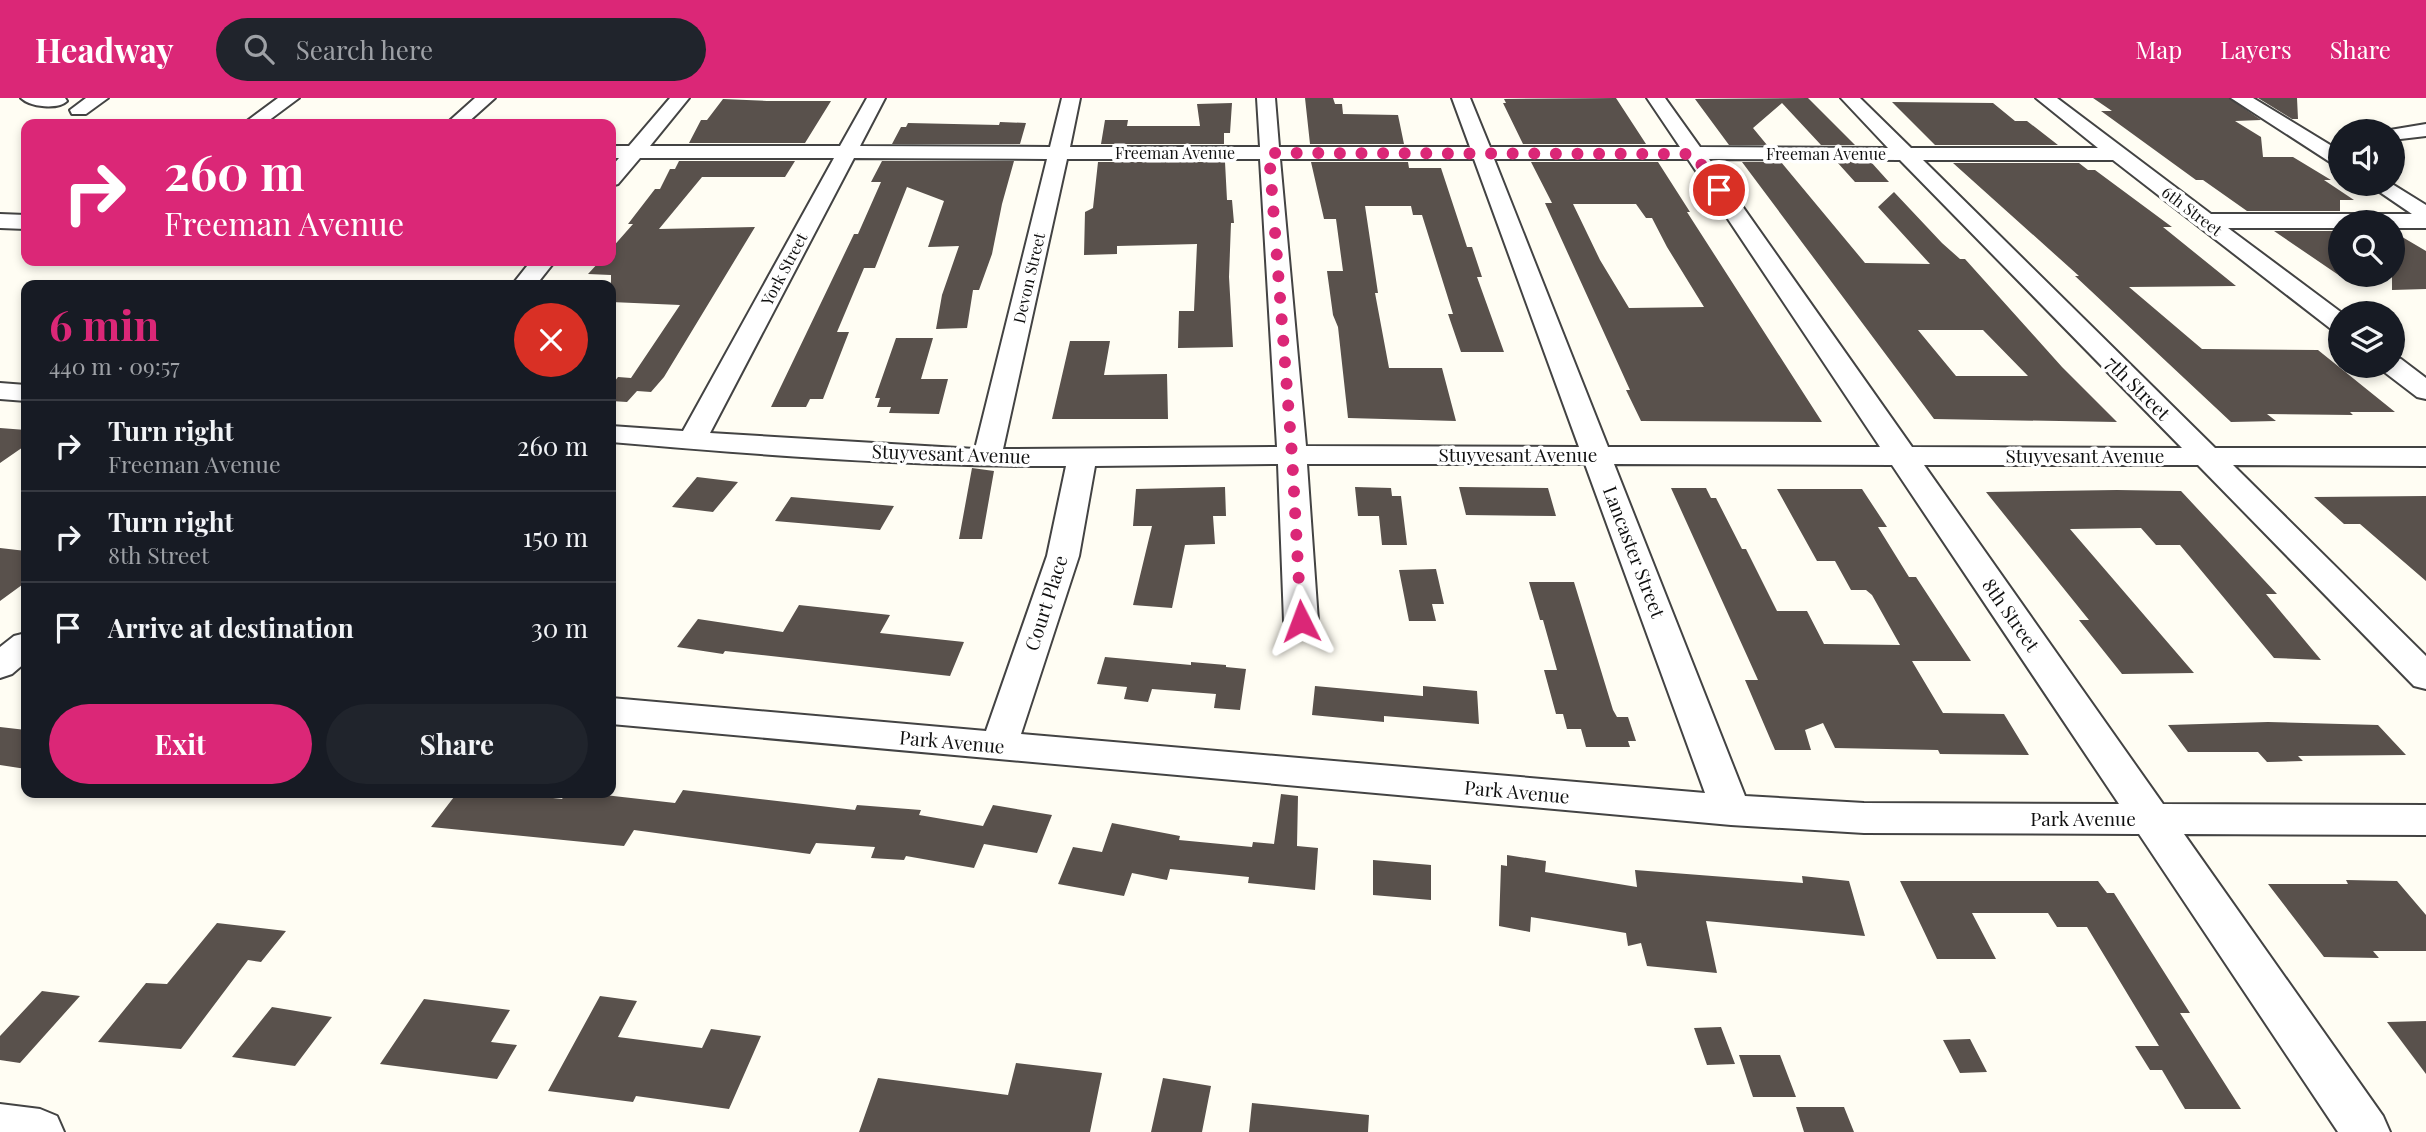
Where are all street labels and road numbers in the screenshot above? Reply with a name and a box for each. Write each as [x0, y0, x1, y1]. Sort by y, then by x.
street label: Freeman Avenue [1115, 142, 1235, 163]
street label: Freeman Avenue [1766, 143, 1886, 164]
street label: 6th Street [2158, 181, 2227, 240]
street label: York Street [755, 228, 812, 310]
street label: Devon Street [1008, 230, 1049, 325]
street label: 7th Street [2101, 349, 2177, 425]
street label: Stuyvesant Avenue [871, 437, 1031, 469]
street label: Stuyvesant Avenue [1439, 441, 1597, 467]
street label: Stuyvesant Avenue [2006, 442, 2164, 468]
street label: Lancaster Street [1598, 482, 1672, 622]
street label: Court Place [1017, 552, 1073, 654]
street label: 8th Street [1977, 573, 2047, 656]
street label: Park Avenue [898, 723, 1006, 759]
street label: Park Avenue [1463, 773, 1571, 809]
street label: Park Avenue [2030, 805, 2136, 831]

